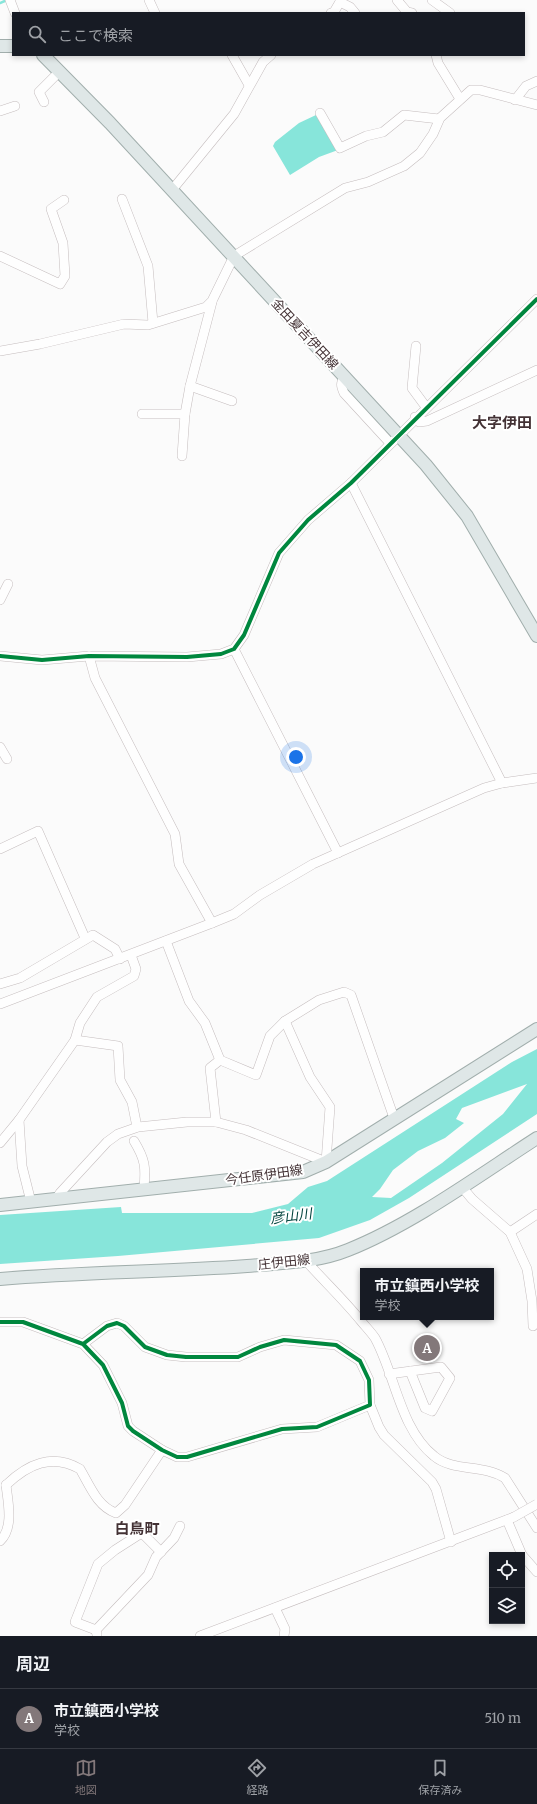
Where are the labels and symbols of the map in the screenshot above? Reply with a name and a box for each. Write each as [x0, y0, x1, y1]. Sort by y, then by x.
street label: 金田夏吉伊田線 [268, 295, 342, 373]
district label: 大字伊田 [472, 413, 532, 432]
your location [286, 747, 306, 767]
street label: 今任原伊田線 [224, 1161, 304, 1189]
water label: 彦山川 [269, 1204, 315, 1227]
street label: 庄伊田線 [257, 1251, 311, 1273]
pin: A [414, 1333, 440, 1363]
district label: 白鳥町 [114, 1519, 160, 1538]

